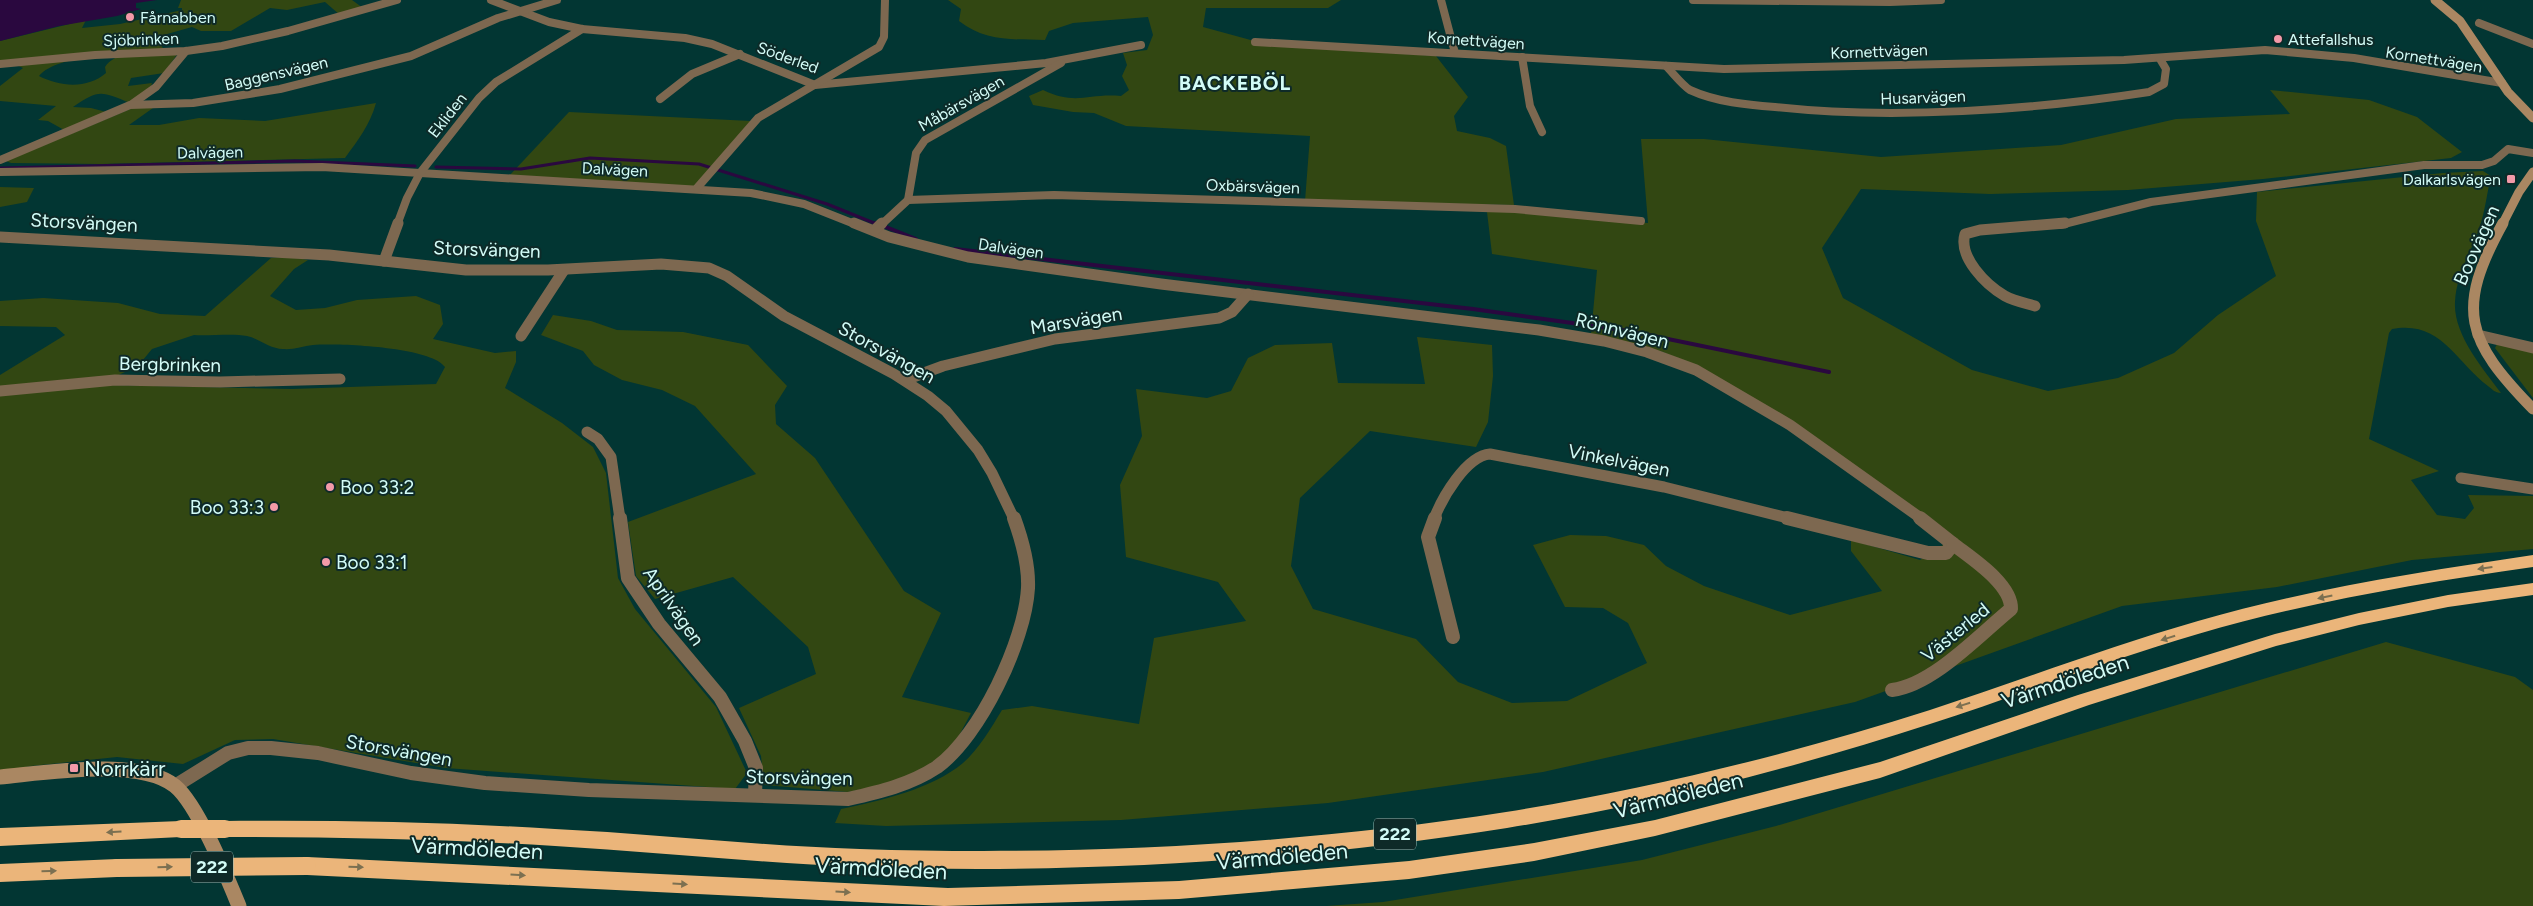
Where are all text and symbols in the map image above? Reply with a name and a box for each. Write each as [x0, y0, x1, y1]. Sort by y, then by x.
place label: Fårnabben [140, 8, 216, 27]
marker: Fårnabben [124, 11, 136, 23]
street label: Kornettvägen [1427, 28, 1525, 53]
street label: Sjöbrinken [103, 29, 179, 50]
place label: Attefallshus [2288, 30, 2373, 49]
marker: Attefallshus [2272, 33, 2284, 45]
street label: Söderled [754, 38, 821, 77]
street label: Kornettvägen [1830, 40, 1928, 63]
street label: Kornettvägen [2384, 42, 2484, 77]
street label: Baggensvägen [223, 52, 330, 95]
street label: Måbärsvägen [915, 71, 1007, 136]
district label: BACKEBÖL [1179, 71, 1291, 95]
street label: Husarvägen [1880, 87, 1966, 108]
street label: Ekliden [424, 89, 471, 141]
street label: Dalvägen [177, 142, 243, 163]
street label: Dalvägen [581, 158, 649, 181]
place label: Dalkarlsvägen [2403, 170, 2501, 189]
marker: Dalkarlsvägen [2505, 173, 2517, 185]
street label: Oxbärsvägen [1206, 175, 1300, 198]
street label: Boovägen [2449, 202, 2504, 289]
street label: Storsvängen [30, 208, 138, 237]
street label: Dalvägen [977, 234, 1045, 263]
street label: Storsvängen [433, 236, 541, 263]
street label: Marsvägen [1028, 302, 1124, 339]
street label: Rönnvägen [1573, 308, 1671, 353]
street label: Storsvängen [834, 316, 939, 389]
street label: Bergbrinken [119, 352, 221, 377]
street label: Vinkelvägen [1566, 439, 1672, 482]
place label: Boo 33:2 [340, 476, 414, 499]
marker: Boo 33:2 [324, 481, 336, 493]
place label: Boo 33:3 [190, 496, 264, 519]
marker: Boo 33:3 [268, 501, 280, 513]
place label: Boo 33:1 [336, 551, 408, 574]
marker: Boo 33:1 [320, 556, 332, 568]
street label: Aprilvägen [638, 563, 709, 650]
one-way arrow [2476, 564, 2492, 572]
one-way arrow [2317, 593, 2332, 601]
street label: Västerled [1916, 598, 1994, 667]
one-way arrow [2160, 634, 2175, 642]
street label: Värmdöleden [1998, 648, 2132, 715]
one-way arrow [1956, 702, 1971, 709]
street label: Storsvängen [344, 730, 454, 771]
place label: Norrkärr [84, 755, 166, 782]
marker: Norrkärr [68, 762, 80, 774]
street label: Storsvängen [745, 765, 853, 790]
street label: Värmdöleden [1611, 766, 1746, 825]
road number: 222 [1374, 819, 1416, 850]
one-way arrow [106, 828, 122, 836]
street label: Värmdöleden [410, 832, 544, 865]
street label: Värmdöleden [1215, 837, 1349, 876]
road number: 222 [191, 852, 233, 882]
street label: Värmdöleden [814, 852, 948, 885]
one-way arrow [158, 863, 174, 871]
one-way arrow [348, 864, 364, 872]
one-way arrow [41, 867, 57, 875]
one-way arrow [510, 872, 526, 880]
one-way arrow [673, 880, 689, 888]
one-way arrow [835, 888, 851, 896]

